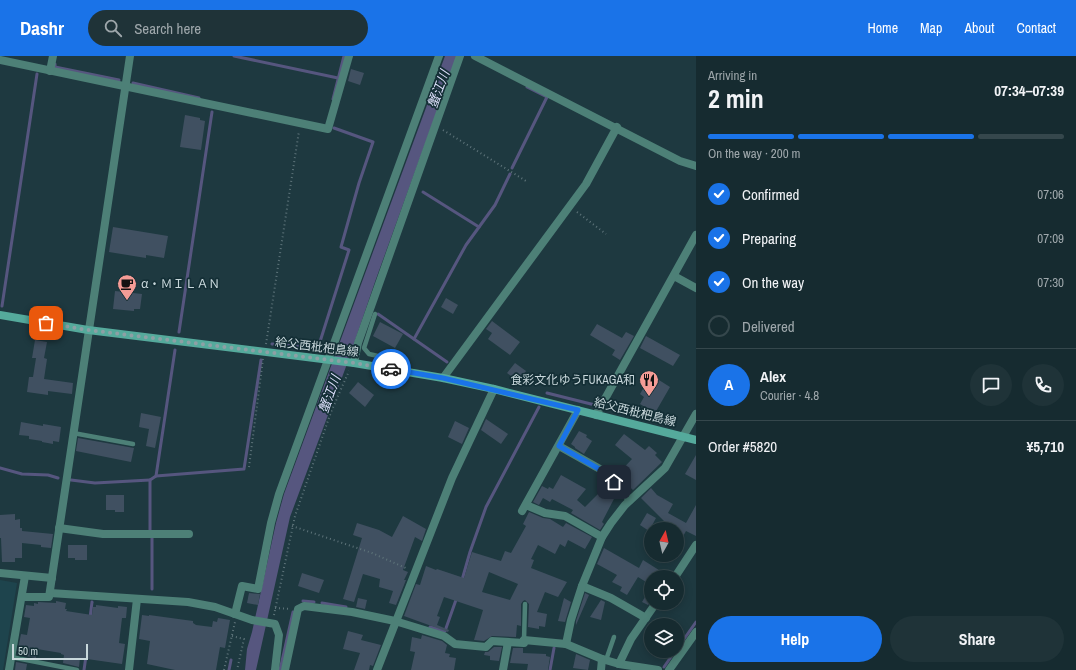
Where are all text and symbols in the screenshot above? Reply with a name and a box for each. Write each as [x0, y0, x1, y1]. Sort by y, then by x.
search box [88, 10, 368, 46]
text: Dashr [20, 15, 64, 41]
icon: search [102, 17, 124, 39]
text: Search here [134, 18, 201, 39]
text: Home [867, 19, 898, 37]
text: Map [920, 19, 942, 37]
text: About [964, 19, 994, 37]
text: Contact [1016, 19, 1056, 37]
water label: 蟹江川 [424, 66, 454, 110]
text: Arriving in [708, 67, 757, 84]
text: 07:34–07:39 [994, 80, 1064, 101]
text: 2 min [708, 81, 764, 116]
text: On the way · 200 m [708, 145, 800, 162]
icon: check [708, 183, 730, 205]
text: Confirmed [742, 184, 799, 205]
text: 07:06 [1037, 186, 1064, 203]
icon: check [708, 227, 730, 249]
text: Preparing [742, 228, 796, 249]
text: 07:09 [1037, 230, 1064, 247]
icon: check [708, 271, 730, 293]
text: On the way [742, 272, 804, 293]
cafe icon: α・ＭＩＬＡＮ [116, 273, 138, 301]
text: 07:30 [1037, 274, 1064, 291]
place label: α・ＭＩＬＡＮ [141, 276, 221, 292]
pin [29, 306, 63, 340]
icon: bag [35, 312, 57, 334]
text: Delivered [742, 316, 795, 337]
street label: 給父西枇杷島線 [274, 334, 360, 360]
courier [371, 349, 411, 389]
icon: car [380, 358, 402, 380]
button: chat [970, 364, 1012, 406]
button: phone [1022, 364, 1064, 406]
text: Alex [760, 366, 786, 387]
restaurant icon: 食彩文化ゆうFUKAGA和 [638, 369, 660, 397]
water label: 蟹江川 [315, 371, 345, 415]
place label: 食彩文化ゆうFUKAGA和 [511, 372, 635, 388]
text: A [725, 374, 733, 395]
text: Courier · 4.8 [760, 387, 819, 404]
street label: 給父西枇杷島線 [592, 394, 678, 430]
text: Order #5820 [708, 436, 777, 457]
text: ¥5,710 [1026, 436, 1064, 457]
pin [597, 465, 631, 499]
icon: home [603, 471, 625, 493]
north arrow [644, 522, 684, 562]
map controls [644, 522, 684, 658]
button: locate [644, 570, 684, 610]
button: Help [708, 616, 882, 662]
button: Share [890, 616, 1064, 662]
button: layers [644, 618, 684, 658]
scale bar [12, 642, 88, 661]
text: 50 m [18, 644, 38, 658]

